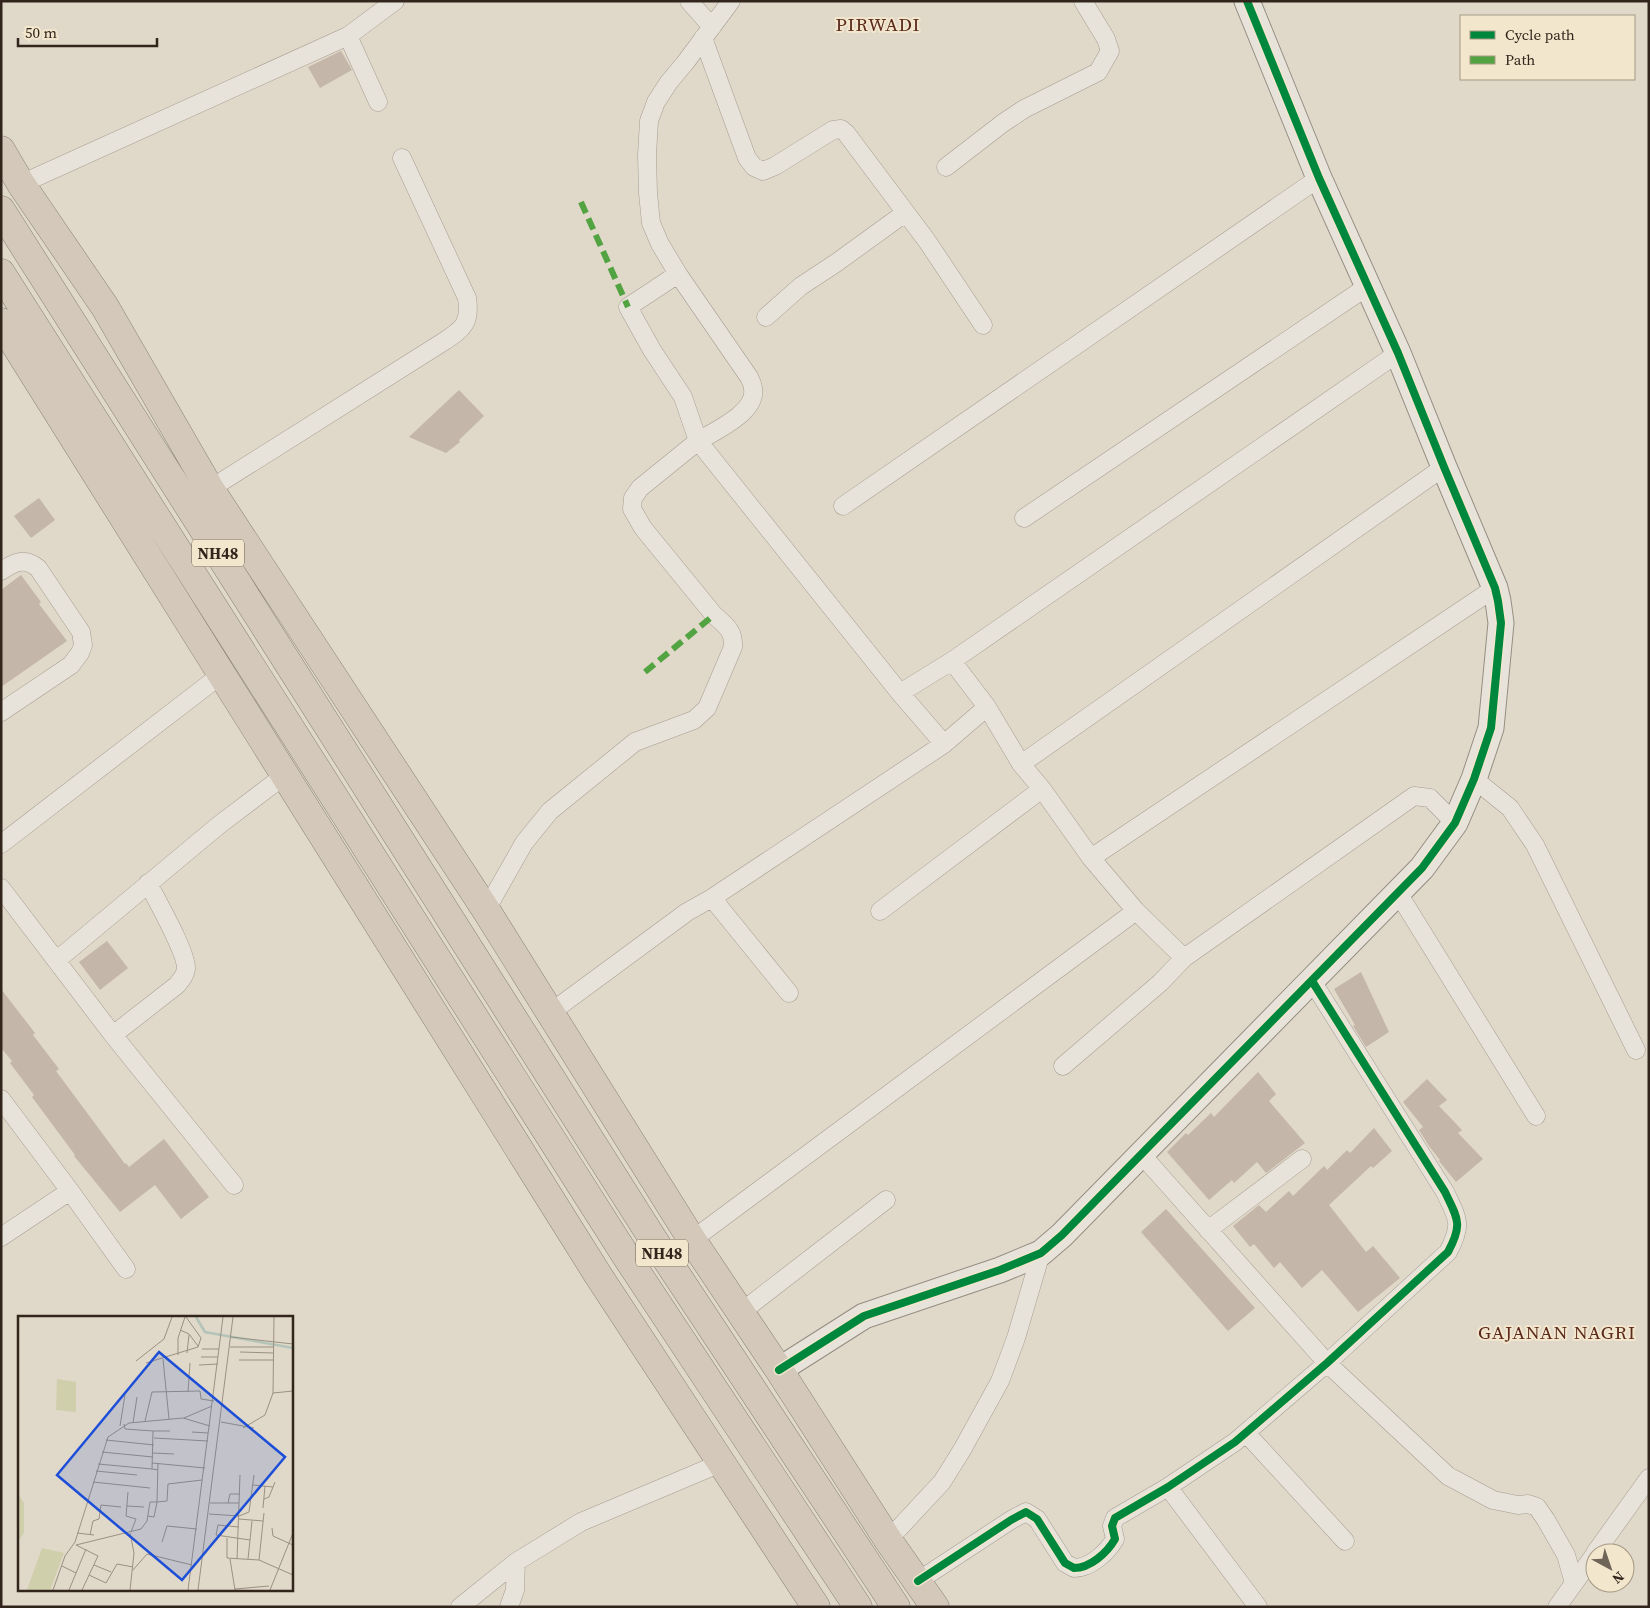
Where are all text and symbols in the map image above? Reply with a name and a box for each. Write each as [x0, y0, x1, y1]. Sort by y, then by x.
district label: PIRWADI [835, 11, 921, 37]
scale bar [18, 15, 156, 47]
legend [1460, 15, 1635, 80]
text: 50 m [25, 22, 57, 43]
text: Cycle path [1505, 24, 1575, 45]
text: Path [1505, 49, 1535, 70]
road number: NH48 [192, 540, 244, 566]
road number: NH48 [636, 1240, 688, 1266]
inset map [18, 1316, 292, 1590]
district label: GAJANAN NAGRI [1478, 1319, 1636, 1345]
north arrow [1585, 1543, 1635, 1593]
text: N [1608, 1567, 1629, 1589]

